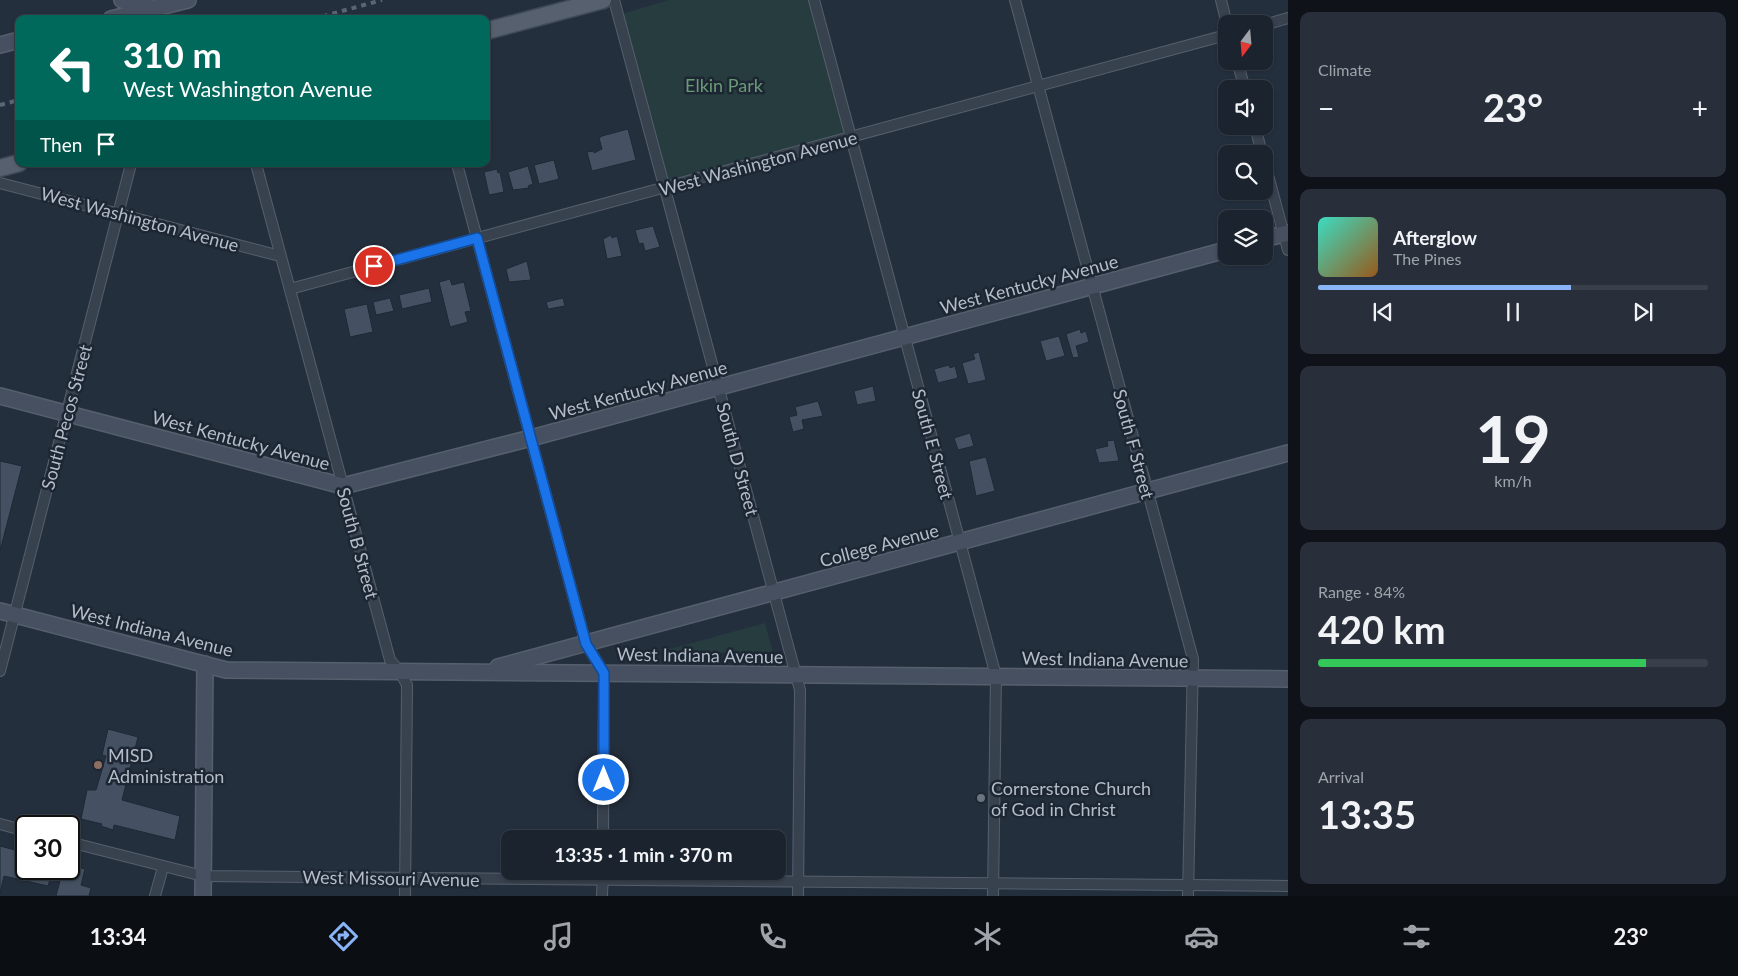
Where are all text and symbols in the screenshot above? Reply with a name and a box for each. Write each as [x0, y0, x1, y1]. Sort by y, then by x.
north arrow [1218, 15, 1272, 70]
map controls [1218, 15, 1273, 265]
text: 310 m [123, 33, 222, 75]
icon: left [40, 35, 105, 100]
text: Climate [1318, 60, 1371, 79]
park label: Elkin Park [685, 74, 764, 96]
text: West Washington Avenue [123, 75, 372, 102]
button: sound [1218, 80, 1273, 135]
text: 23° [1483, 84, 1543, 130]
text: − [1318, 91, 1334, 125]
text: + [1692, 91, 1708, 125]
street label: West Washington Avenue [657, 126, 859, 200]
icon: arrive [92, 130, 120, 158]
text: Then [40, 133, 82, 156]
button: search [1218, 145, 1273, 200]
street label: West Washington Avenue [39, 182, 241, 256]
button: layers [1218, 210, 1273, 265]
text: Afterglow [1393, 226, 1477, 249]
pin [353, 245, 395, 287]
text: The Pines [1393, 249, 1462, 268]
street label: West Kentucky Avenue [938, 250, 1120, 318]
icon: arrive [360, 252, 388, 280]
icon: previous [1369, 298, 1397, 326]
icon: pause [1499, 298, 1527, 326]
icon: next [1629, 298, 1657, 326]
street label: South Pecos Street [36, 342, 96, 492]
street label: West Kentucky Avenue [547, 356, 729, 424]
street label: South E Street [908, 386, 958, 502]
street label: South F Street [1109, 387, 1159, 502]
text: 19 [1475, 399, 1551, 477]
street label: South D Street [712, 400, 764, 519]
street label: West Kentucky Avenue [150, 406, 332, 474]
text: km/h [1494, 471, 1532, 490]
street label: South B Street [333, 485, 384, 602]
street label: College Avenue [817, 519, 941, 571]
text: Range · 84% [1318, 582, 1405, 601]
street label: West Indiana Avenue [68, 599, 236, 661]
text: 420 km [1318, 606, 1446, 652]
street label: West Indiana Avenue [616, 643, 784, 667]
street label: West Indiana Avenue [1021, 647, 1189, 671]
place label: MISD Administration [108, 744, 224, 787]
position arrow [577, 753, 629, 805]
marker: MISD Administration [92, 759, 104, 771]
text: Arrival [1318, 767, 1364, 786]
place label: Cornerstone Church of God in Christ [991, 777, 1151, 820]
text: 13:35 [1318, 791, 1416, 837]
marker: Cornerstone Church of God in Christ [975, 792, 987, 804]
speed limit sign: 30 [15, 815, 80, 880]
text: 13:35 · 1 min · 370 m [554, 843, 733, 866]
street label: West Missouri Avenue [302, 865, 480, 891]
icon: directions [326, 919, 361, 954]
icon: music [541, 919, 576, 954]
icon: phone [755, 919, 790, 954]
icon: climate [970, 919, 1005, 954]
icon: car [1184, 919, 1219, 954]
icon: filters [1399, 919, 1434, 954]
text: 13:34 [90, 923, 147, 950]
text: 23° [1613, 923, 1648, 950]

